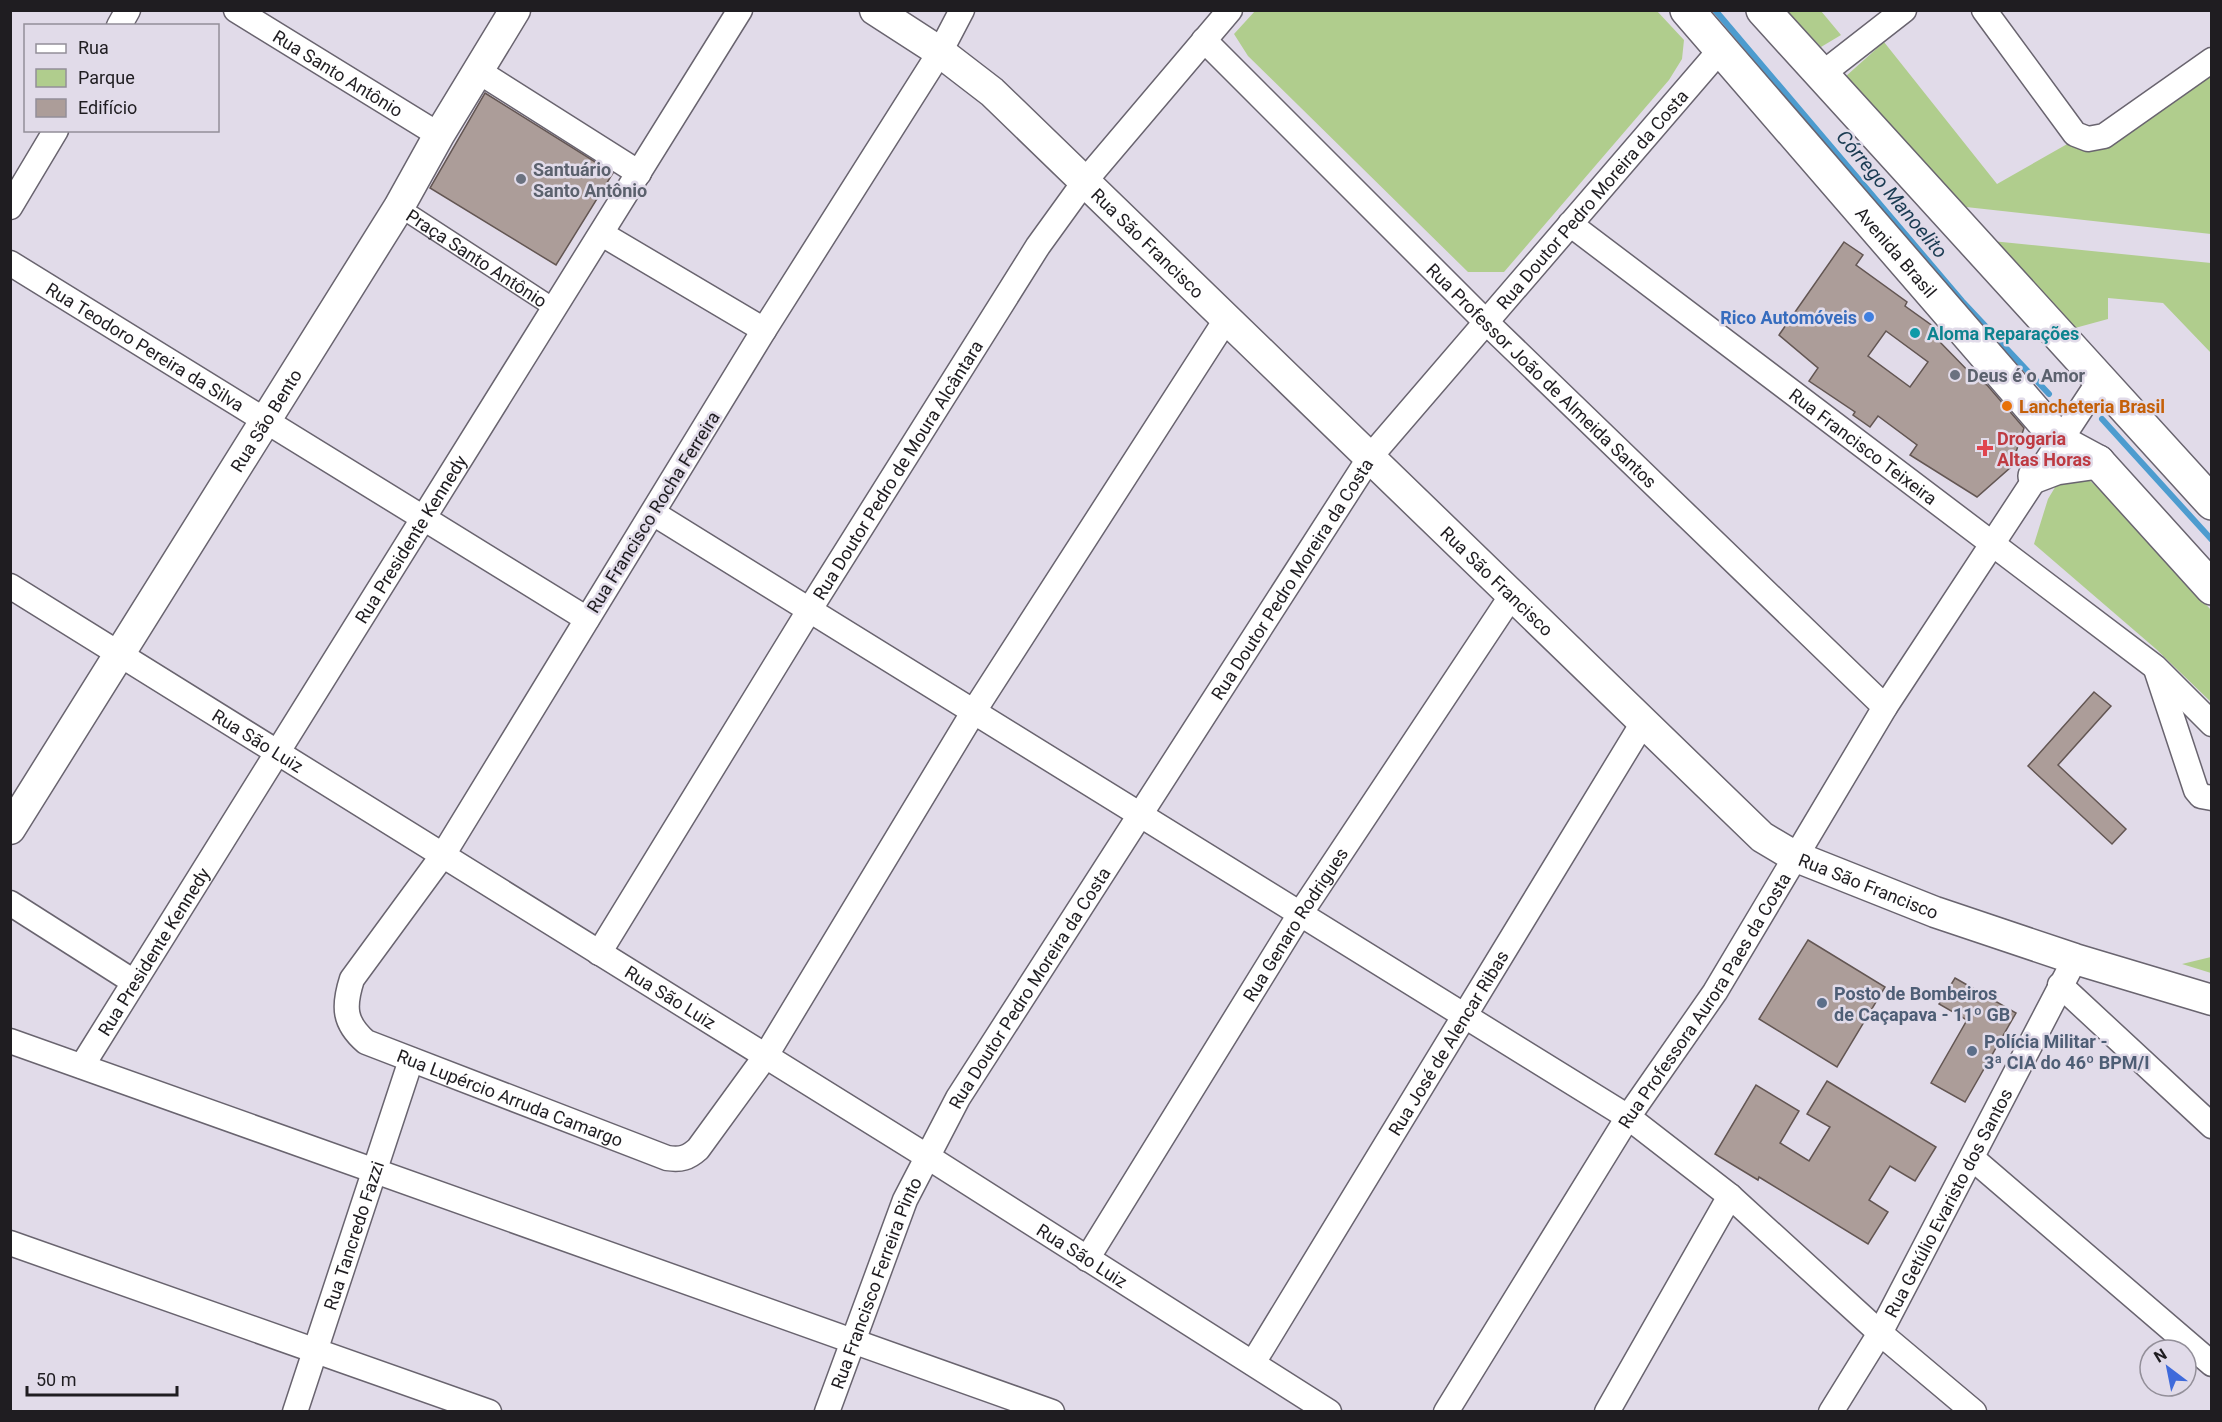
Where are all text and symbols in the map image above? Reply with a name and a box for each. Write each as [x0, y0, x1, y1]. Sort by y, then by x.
legend [24, 24, 219, 132]
street label: Rua Santo Antônio [269, 25, 407, 121]
text: Rua [78, 37, 109, 58]
text: Parque [78, 67, 135, 88]
street label: Rua Doutor Pedro Moreira da Costa [1492, 85, 1692, 313]
text: Edifício [78, 97, 137, 118]
water label: Córrego Manoelito [1831, 125, 1953, 263]
place label: Santuário Santo Antônio [533, 159, 647, 201]
marker: Santuário Santo Antônio [514, 172, 528, 186]
street label: Rua São Francisco [1087, 184, 1209, 302]
street label: Avenida Brasil [1852, 202, 1941, 302]
street label: Praça Santo Antônio [403, 204, 551, 311]
street label: Rua Professor João de Almeida Santos [1423, 259, 1661, 492]
street label: Rua Teodoro Pereira da Silva [42, 278, 248, 415]
place label: Rico Automóveis [1720, 307, 1857, 328]
marker: Rico Automóveis [1862, 310, 1876, 324]
place label: Aloma Reparações [1927, 323, 2079, 344]
marker: Aloma Reparações [1908, 326, 1922, 340]
street label: Rua Doutor Pedro de Moura Alcântara [808, 336, 987, 603]
street label: Rua São Bento [226, 365, 306, 476]
place label: Deus é o Amor [1967, 365, 2086, 386]
marker: Deus é o Amor [1948, 368, 1962, 382]
street label: Rua Francisco Teixeira [1785, 384, 1941, 509]
place label: Lancheteria Brasil [2019, 396, 2165, 417]
marker: Lancheteria Brasil [2000, 399, 2014, 413]
street label: Rua Francisco Rocha Ferreira [582, 407, 724, 617]
place label: Drogaria Altas Horas [1997, 428, 2091, 470]
marker: Drogaria Altas Horas [1978, 441, 1992, 455]
street label: Rua Presidente Kennedy [350, 451, 471, 627]
street label: Rua Doutor Pedro Moreira da Costa [1206, 454, 1377, 703]
street label: Rua São Francisco [1437, 522, 1558, 640]
street label: Rua São Luiz [209, 704, 307, 776]
street label: Rua Genaro Rodrigues [1238, 843, 1352, 1005]
street label: Rua São Francisco [1796, 848, 1942, 923]
street label: Rua Presidente Kennedy [93, 863, 214, 1039]
street label: Rua Doutor Pedro Moreira da Costa [944, 863, 1114, 1112]
street label: Rua Professora Aurora Paes da Costa [1613, 869, 1794, 1132]
street label: Rua José de Alencar Ribas [1384, 946, 1512, 1139]
street label: Rua São Luiz [621, 961, 720, 1033]
place label: Posto de Bombeiros de Caçapava - 11º GB [1834, 983, 2010, 1025]
marker: Posto de Bombeiros de Caçapava - 11º GB [1815, 996, 1829, 1010]
place label: Polícia Militar - 3ª CIA do 46º BPM/I [1984, 1031, 2149, 1073]
marker: Polícia Militar - 3ª CIA do 46º BPM/I [1965, 1044, 1979, 1058]
street label: Rua Lupércio Arruda Camargo [394, 1045, 626, 1151]
street label: Rua Getúlio Evaristo dos Santos [1880, 1085, 2016, 1321]
street label: Rua Tancredo Fazzi [319, 1158, 388, 1313]
street label: Rua Francisco Ferreira Pinto [826, 1173, 926, 1392]
street label: Rua São Luiz [1033, 1219, 1132, 1292]
north arrow [2138, 1338, 2198, 1398]
text: N [2150, 1345, 2170, 1367]
scale bar [27, 1359, 177, 1397]
text: 50 m [36, 1369, 76, 1390]

